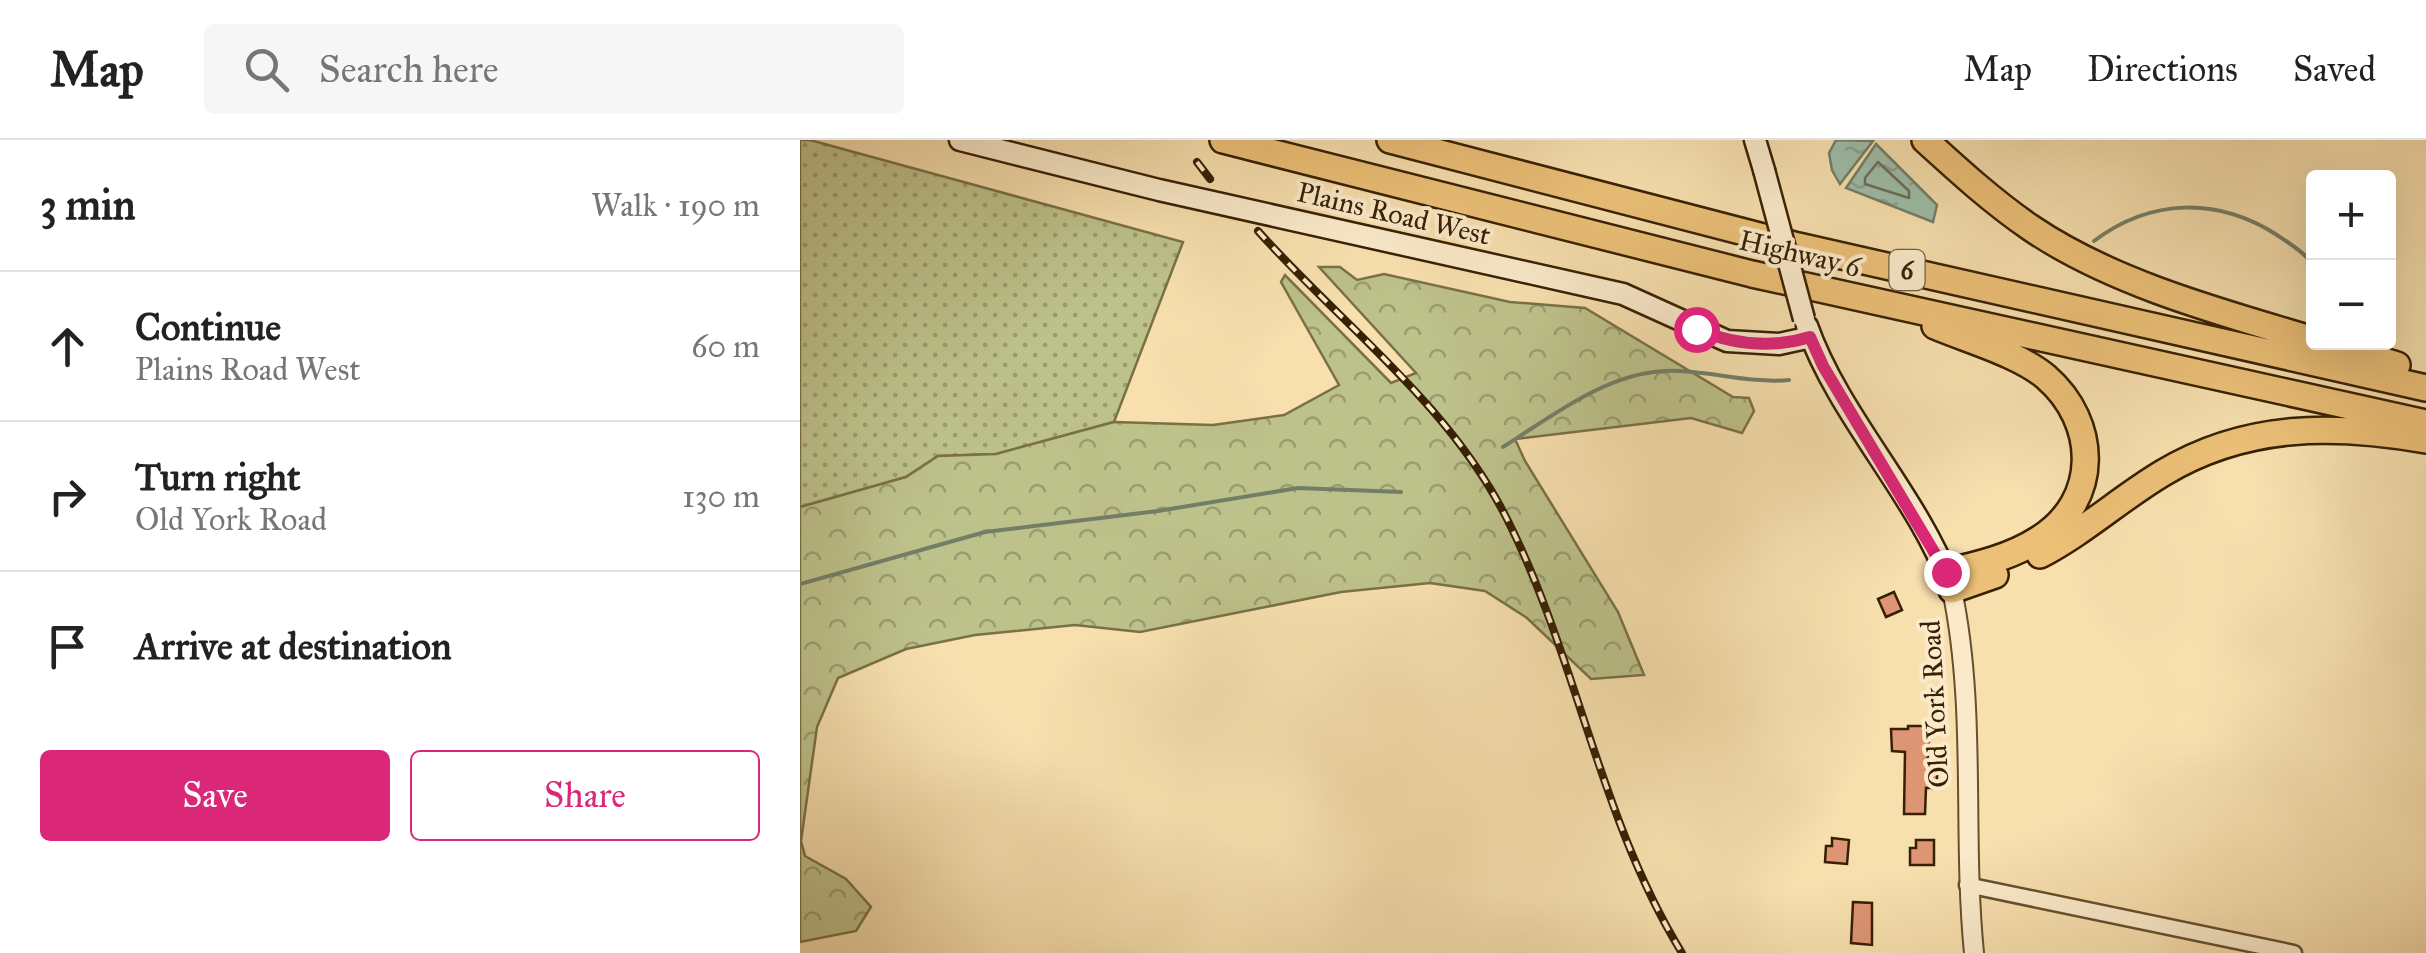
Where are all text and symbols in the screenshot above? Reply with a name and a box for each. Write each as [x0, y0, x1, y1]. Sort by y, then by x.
search box [204, 24, 904, 114]
text: Map [50, 40, 144, 99]
icon: search [239, 42, 294, 97]
text: Search here [319, 46, 499, 92]
text: Map [1964, 48, 2032, 91]
text: Directions [2087, 48, 2238, 91]
text: Saved [2293, 48, 2376, 91]
map controls [2306, 170, 2396, 350]
button: + [2306, 170, 2396, 260]
street label: Plains Road West [1294, 174, 1494, 253]
text: 3 min [40, 179, 135, 231]
text: Walk · 190 m [591, 186, 760, 225]
street label: Highway 6 [1736, 223, 1866, 285]
road number: 6 [1890, 250, 1924, 290]
button: − [2306, 260, 2396, 350]
text: Continue [135, 304, 281, 350]
route start [1674, 307, 1720, 353]
icon: ahead [40, 319, 95, 374]
text: 60 m [691, 327, 760, 366]
text: Plains Road West [135, 350, 361, 389]
text: Turn right [135, 454, 301, 500]
icon: right [40, 469, 95, 524]
text: 130 m [682, 477, 760, 516]
text: Old York Road [135, 500, 327, 539]
route end [1924, 550, 1970, 596]
icon: arrive [40, 619, 95, 674]
street label: Old York Road [1913, 619, 1956, 789]
text: Arrive at destination [135, 623, 452, 669]
button: Save [40, 750, 390, 841]
button: Share [410, 750, 760, 841]

